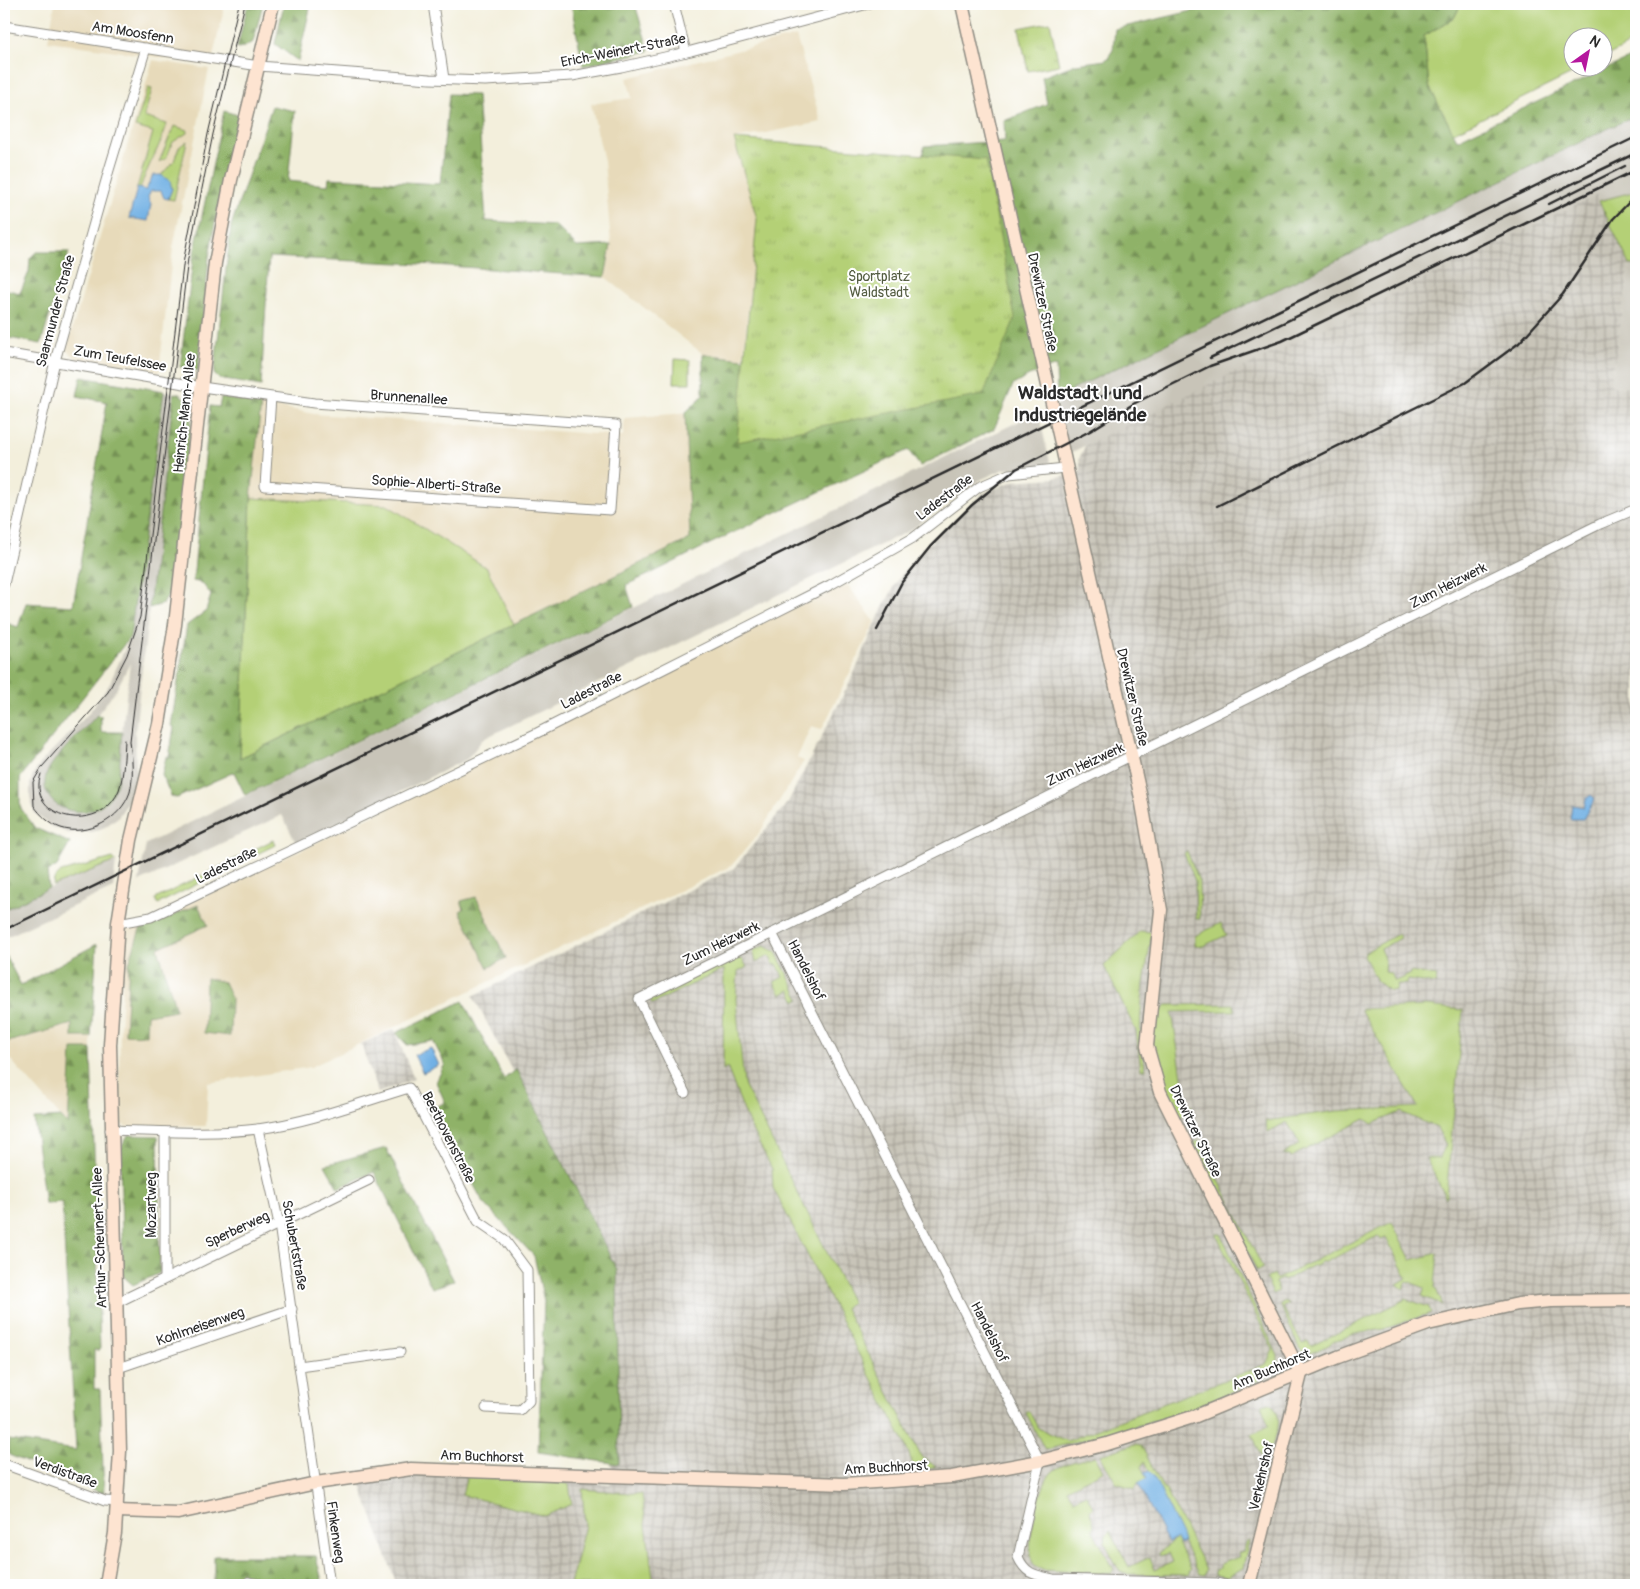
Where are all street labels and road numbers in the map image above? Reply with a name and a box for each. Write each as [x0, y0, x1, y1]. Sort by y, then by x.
street label: Am Moosfenn [91, 18, 175, 47]
street label: Erich-Weinert-Straße [559, 30, 687, 71]
street label: Drewitzer Straße [1024, 251, 1061, 353]
street label: Saarmunder Straße [32, 253, 79, 369]
street label: Zum Teufelssee [72, 342, 168, 375]
street label: Heinrich-Mann-Allee [170, 352, 199, 474]
street label: Brunnenallee [370, 386, 448, 409]
street label: Sophie-Alberti-Straße [371, 471, 501, 498]
street label: Ladestraße [913, 471, 976, 524]
street label: Zum Heizwerk [1407, 559, 1490, 612]
street label: Drewitzer Straße [1113, 646, 1152, 748]
street label: Ladestraße [558, 668, 625, 713]
street label: Zum Heizwerk [1044, 739, 1127, 790]
street label: Ladestraße [193, 843, 260, 888]
street label: Zum Heizwerk [680, 917, 763, 969]
street label: Handelshof [784, 937, 829, 1004]
street label: Drewitzer Straße [1166, 1083, 1225, 1180]
street label: Beethovenstraße [418, 1089, 479, 1186]
street label: Arthur-Scheunert-Allee [89, 1167, 110, 1309]
street label: Mozartweg [143, 1172, 160, 1238]
street label: Schubertstraße [278, 1199, 311, 1292]
street label: Sperberweg [202, 1207, 272, 1252]
street label: Handelshof [967, 1299, 1012, 1366]
street label: Kohlmeisenweg [154, 1303, 246, 1349]
street label: Am Buchhorst [1229, 1345, 1313, 1394]
street label: Verkehrshof [1245, 1439, 1278, 1512]
street label: Am Buchhorst [440, 1447, 525, 1466]
street label: Verdistraße [30, 1453, 99, 1492]
street label: Am Buchhorst [844, 1457, 929, 1478]
street label: Finkenweg [323, 1500, 348, 1564]

